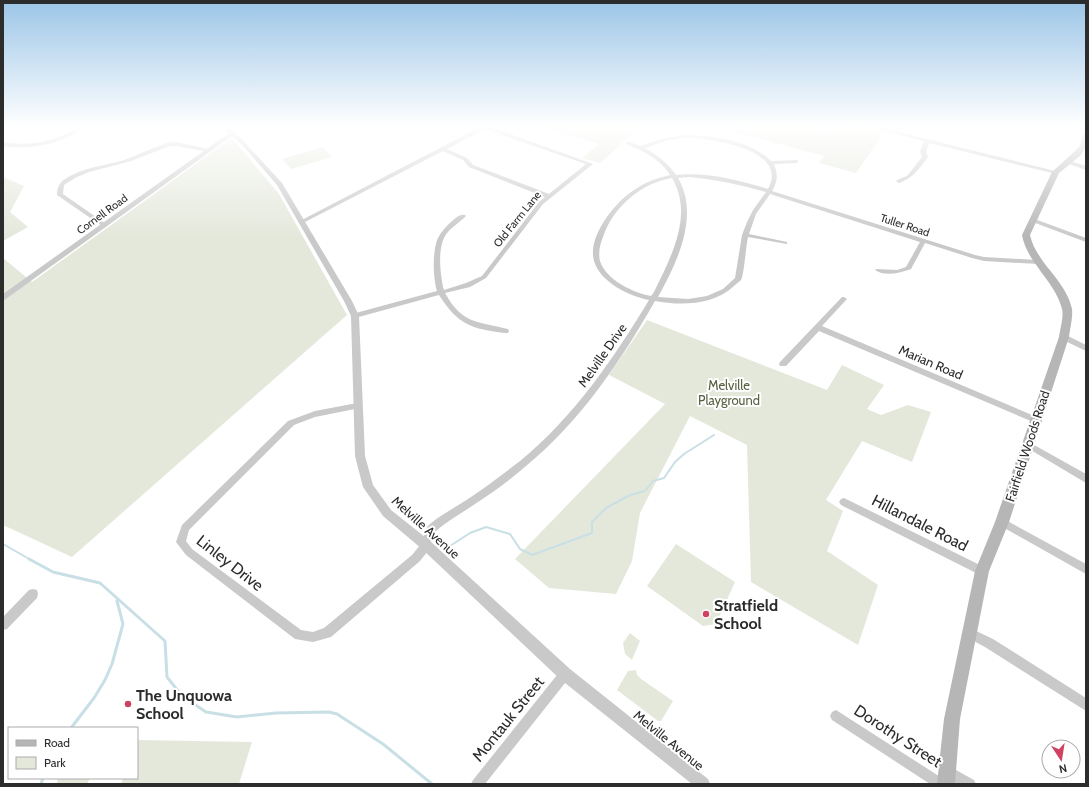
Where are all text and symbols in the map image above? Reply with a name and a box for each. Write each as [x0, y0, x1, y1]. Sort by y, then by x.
street label: Old Farm Lane [490, 188, 544, 250]
street label: Cornell Road [74, 191, 130, 237]
street label: Tuller Road [878, 210, 932, 240]
street label: Melville Drive [574, 320, 630, 390]
street label: Marian Road [896, 341, 966, 383]
park label: Melville Playground [698, 377, 760, 408]
street label: Fairfield Woods Road [1001, 388, 1053, 504]
street label: Hillandale Road [869, 491, 971, 555]
street label: Melville Avenue [389, 492, 464, 562]
street label: Linley Drive [193, 531, 267, 595]
place label: Stratfield School [714, 596, 778, 633]
marker: Stratfield School [701, 609, 711, 619]
street label: Montauk Street [468, 672, 548, 765]
place label: The Unquowa School [136, 686, 232, 723]
marker: The Unquowa School [123, 699, 133, 709]
street label: Dorothy Street [851, 701, 946, 772]
street label: Melville Avenue [631, 707, 708, 774]
legend [8, 727, 138, 779]
text: Road [44, 735, 70, 750]
north arrow [1041, 739, 1081, 779]
text: Park [44, 755, 66, 770]
text: N [1058, 761, 1068, 776]

